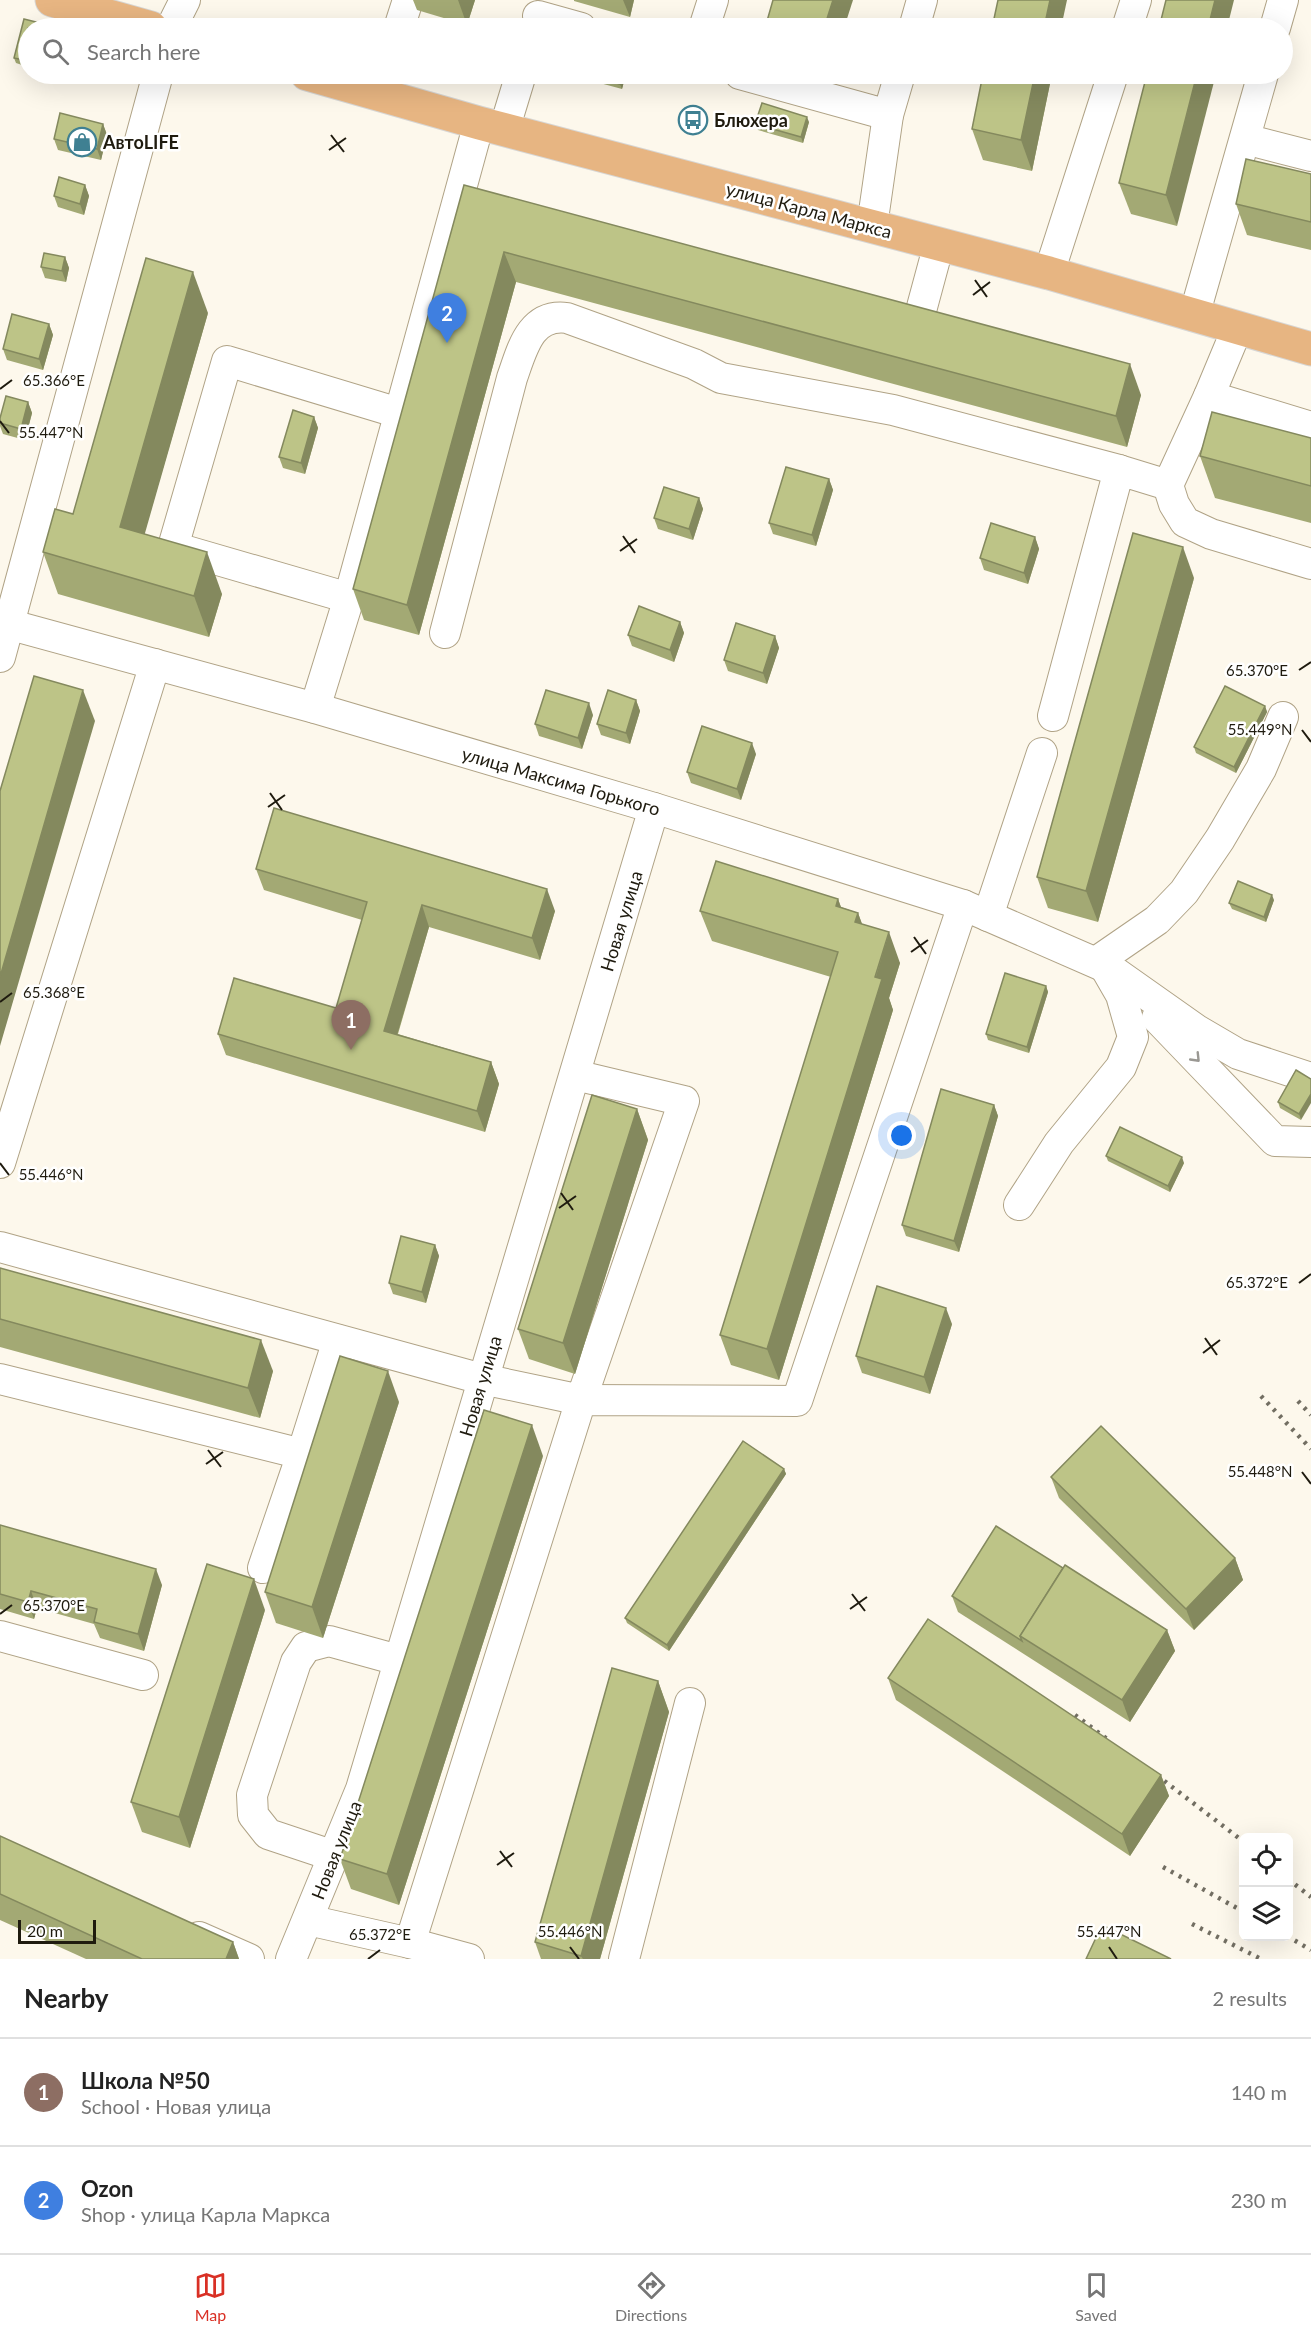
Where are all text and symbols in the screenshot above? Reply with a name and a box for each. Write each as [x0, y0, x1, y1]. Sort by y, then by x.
search box [18, 18, 1293, 84]
icon: search [39, 35, 72, 68]
text: Search here [87, 38, 200, 65]
bus stop icon: Блюхера [677, 104, 709, 136]
place label: Блюхера [714, 109, 788, 131]
shop icon: АвтоLIFE [66, 126, 98, 158]
place label: АвтоLIFE [102, 131, 179, 153]
street label: улица Карла Маркса [724, 177, 894, 243]
pin: 2 [428, 294, 466, 343]
text: 65.366°E [23, 371, 85, 389]
text: 55.447°N [19, 423, 83, 441]
text: 65.370°E [1226, 661, 1288, 679]
text: 55.449°N [1228, 720, 1292, 738]
street label: улица Максима Горького [459, 742, 663, 820]
street label: Новая улица [595, 868, 647, 974]
text: 65.368°E [23, 983, 85, 1001]
pin: 1 [332, 1000, 370, 1050]
one-way arrow [1189, 1052, 1200, 1062]
your location [887, 1121, 916, 1150]
text: 55.446°N [19, 1165, 83, 1183]
text: 65.372°E [1226, 1273, 1288, 1291]
street label: Новая улица [454, 1333, 506, 1439]
text: 55.448°N [1228, 1462, 1292, 1480]
text: 65.370°E [23, 1596, 85, 1614]
street label: Новая улица [306, 1798, 366, 1902]
map controls [1239, 1833, 1293, 1941]
button: locate [1239, 1833, 1293, 1887]
button: layers [1239, 1887, 1293, 1941]
scale bar [18, 1917, 96, 1944]
text: 20 m [27, 1921, 63, 1940]
text: 55.446°N [538, 1922, 602, 1940]
text: 55.447°N [1077, 1922, 1141, 1940]
text: 65.372°E [349, 1925, 411, 1943]
text: Nearby [24, 1982, 109, 2014]
text: 2 results [1212, 1986, 1287, 2010]
text: Школа №50 [81, 2067, 210, 2094]
text: 1 [38, 2080, 49, 2104]
text: 140 m [1231, 2080, 1287, 2104]
text: School · Новая улица [81, 2094, 271, 2118]
text: Ozon [81, 2175, 134, 2202]
text: 2 [38, 2188, 49, 2212]
text: 230 m [1231, 2188, 1287, 2212]
text: Shop · улица Карла Маркса [81, 2202, 330, 2226]
tab: Map [194, 2269, 227, 2324]
tab: Directions [615, 2269, 687, 2324]
tab: Saved [1075, 2269, 1117, 2324]

